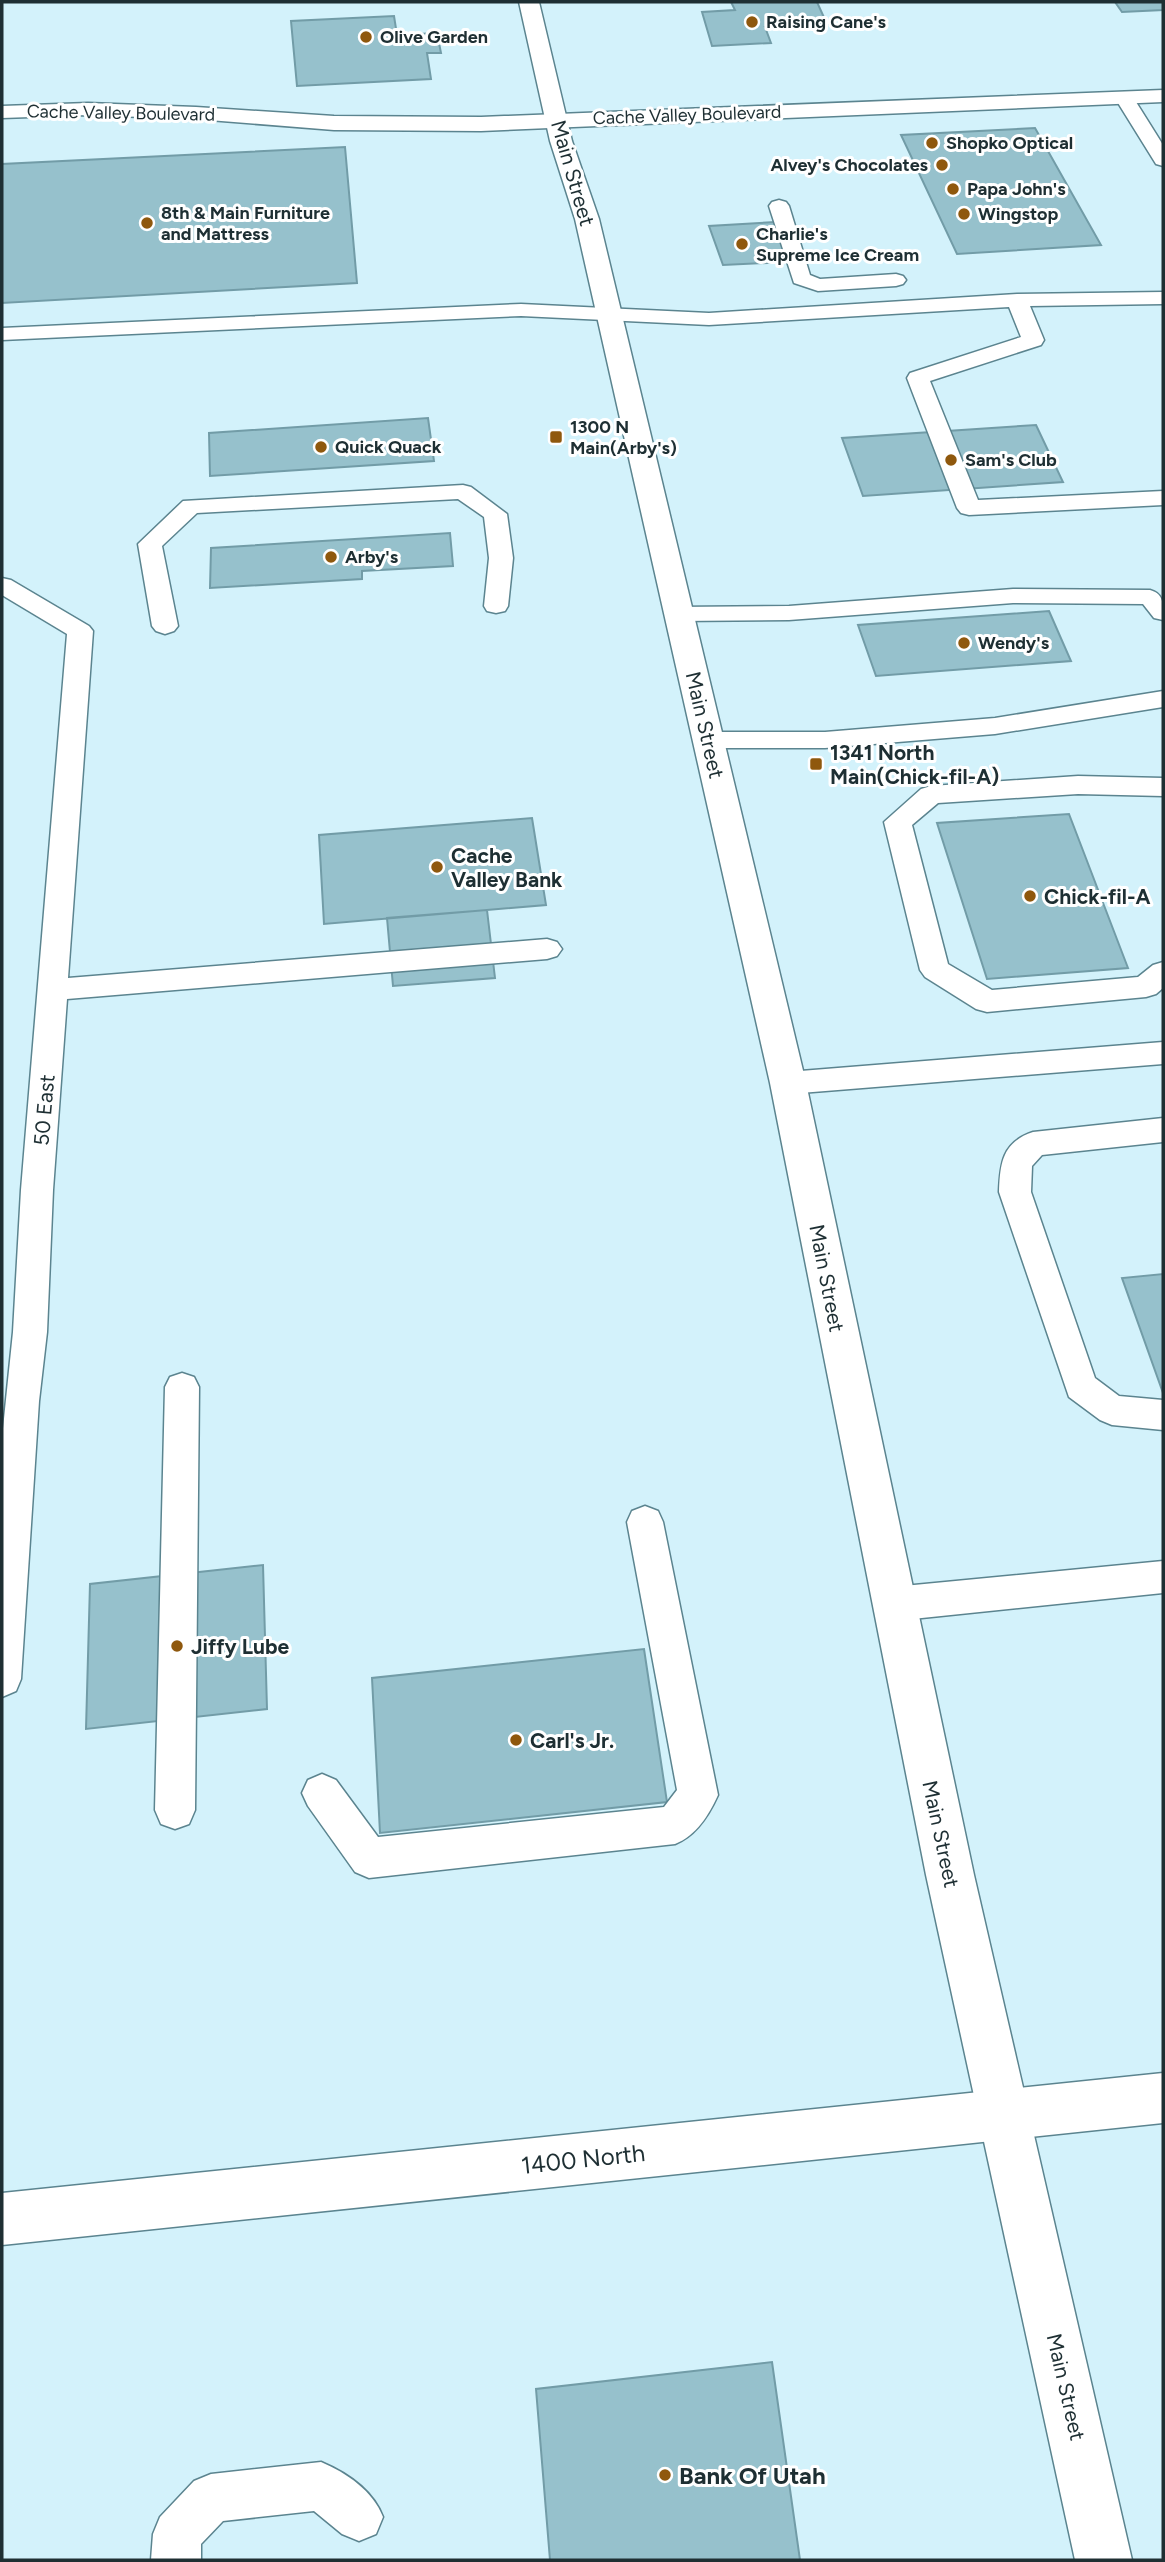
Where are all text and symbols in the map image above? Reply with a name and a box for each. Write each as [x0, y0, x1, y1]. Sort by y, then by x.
place label: Raising Cane's [766, 11, 887, 33]
marker: Raising Cane's [744, 14, 760, 30]
place label: Olive Garden [380, 26, 488, 48]
marker: Olive Garden [358, 29, 374, 45]
street label: Cache Valley Boulevard [27, 100, 215, 126]
street label: Cache Valley Boulevard [592, 101, 782, 129]
street label: Main Street [546, 117, 600, 229]
place label: Shopko Optical [946, 132, 1073, 154]
marker: Shopko Optical [924, 135, 940, 151]
place label: Alvey's Chocolates [770, 154, 929, 176]
marker: Alvey's Chocolates [934, 157, 950, 173]
place label: Papa John's [967, 178, 1066, 200]
marker: Papa John's [945, 181, 961, 197]
place label: 8th & Main Furniture and Mattress [161, 202, 330, 245]
place label: Wingstop [978, 203, 1058, 225]
marker: Wingstop [956, 206, 972, 222]
marker: 8th & Main Furniture and Mattress [139, 215, 155, 231]
place label: Charlie's Supreme Ice Cream [756, 223, 919, 266]
marker: Charlie's Supreme Ice Cream [734, 236, 750, 252]
place label: 1300 N Main(Arby's) [570, 416, 677, 459]
marker: 1300 N Main(Arby's) [548, 429, 564, 445]
place label: Quick Quack [335, 436, 442, 458]
marker: Quick Quack [313, 439, 329, 455]
place label: Sam's Club [965, 449, 1057, 471]
marker: Sam's Club [943, 452, 959, 468]
place label: Arby's [345, 546, 399, 568]
marker: Arby's [323, 549, 339, 565]
place label: Wendy's [978, 632, 1050, 654]
marker: Wendy's [956, 635, 972, 651]
street label: Main Street [681, 669, 729, 781]
place label: 1341 North Main(Chick-fil-A) [830, 740, 999, 789]
marker: 1341 North Main(Chick-fil-A) [808, 756, 824, 772]
place label: Cache Valley Bank [451, 843, 563, 892]
marker: Cache Valley Bank [429, 859, 445, 875]
place label: Chick-fil-A [1044, 884, 1151, 909]
marker: Chick-fil-A [1022, 888, 1038, 904]
street label: 50 East [28, 1073, 60, 1147]
street label: Main Street [804, 1222, 850, 1334]
place label: Jiffy Lube [191, 1634, 289, 1659]
marker: Jiffy Lube [169, 1638, 185, 1654]
place label: Carl's Jr. [530, 1728, 614, 1753]
marker: Carl's Jr. [508, 1732, 524, 1748]
street label: Main Street [917, 1778, 965, 1890]
street label: 1400 North [520, 2138, 646, 2180]
street label: Main Street [1042, 2331, 1090, 2443]
place label: Bank Of Utah [679, 2461, 826, 2490]
marker: Bank Of Utah [657, 2467, 673, 2483]

